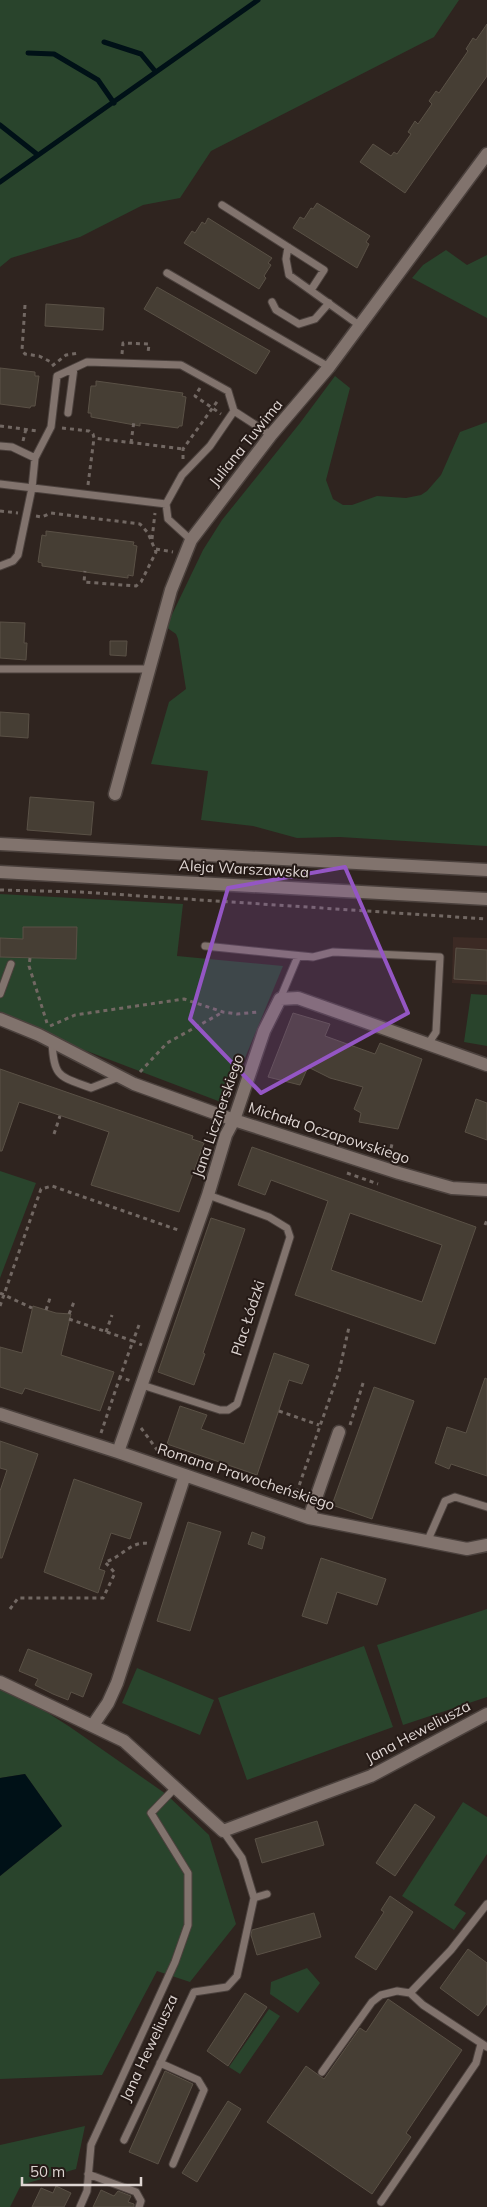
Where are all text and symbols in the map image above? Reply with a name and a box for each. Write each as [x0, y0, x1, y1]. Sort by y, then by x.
street label: Juliana Tuwima [205, 395, 287, 490]
street label: Aleja Warszawska [178, 856, 310, 881]
street label: Jana Licznerskiego [187, 1052, 248, 1180]
street label: Michała Oczapowskiego [246, 1097, 412, 1168]
street label: Plac Łódzki [226, 1278, 269, 1358]
street label: Romana Prawocheńskiego [155, 1439, 337, 1514]
street label: Jana Heweliusza [362, 1696, 474, 1767]
street label: Jana Heweliusza [115, 1991, 182, 2104]
scale bar [22, 2154, 141, 2186]
text: 50 m [30, 2162, 65, 2181]

